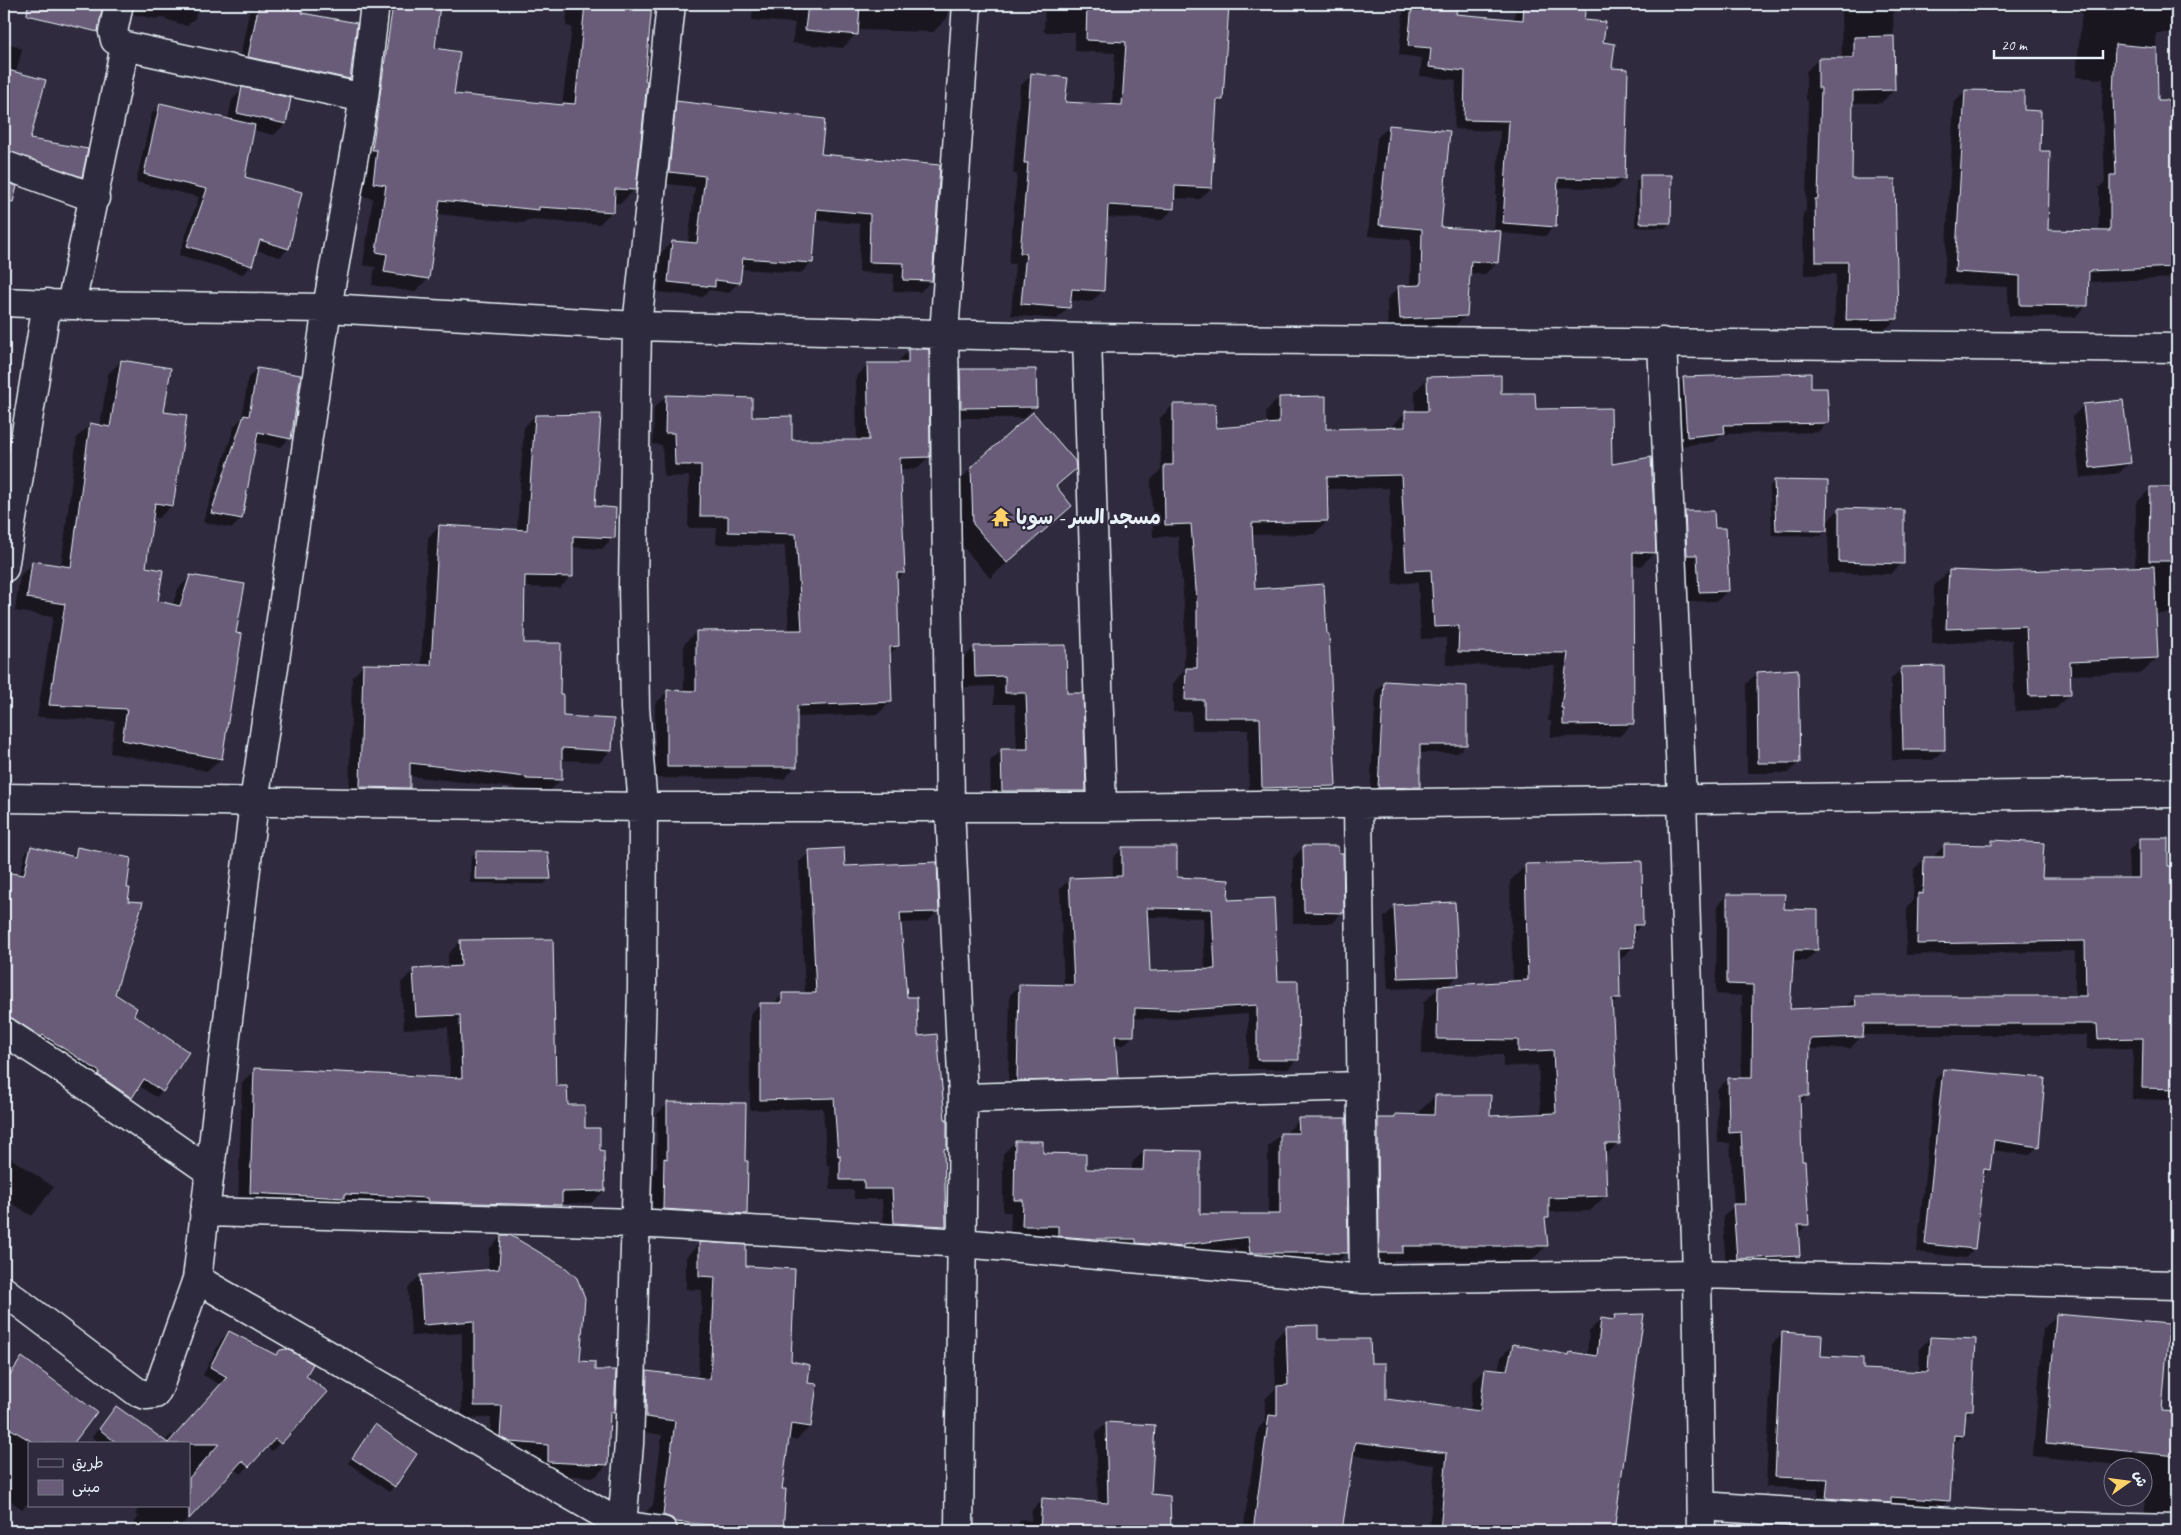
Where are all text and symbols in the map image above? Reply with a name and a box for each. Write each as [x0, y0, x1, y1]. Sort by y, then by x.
scale bar [1994, 28, 2102, 60]
text: 20 m [2001, 36, 2028, 55]
place label: مسجد السر - سوبا [1016, 505, 1161, 530]
temple icon: مسجد السر - سوبا [990, 506, 1012, 528]
legend [28, 1442, 190, 1508]
text: طريق [72, 1454, 104, 1473]
north arrow [2104, 1458, 2154, 1508]
text: ش [2130, 1469, 2150, 1489]
text: مبنى [72, 1478, 100, 1497]

